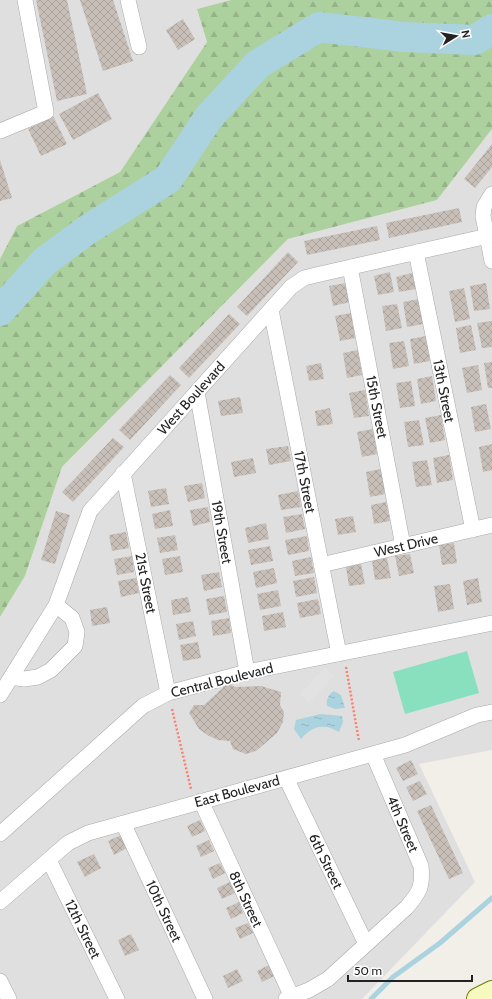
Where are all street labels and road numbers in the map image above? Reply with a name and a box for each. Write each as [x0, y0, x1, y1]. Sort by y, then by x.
street label: West Boulevard [153, 357, 229, 439]
street label: 13th Street [429, 358, 459, 424]
street label: 15th Street [362, 374, 392, 440]
street label: 17th Street [290, 449, 320, 515]
street label: 19th Street [208, 499, 236, 565]
street label: West Drive [372, 529, 440, 561]
street label: 21st Street [131, 551, 161, 615]
street label: Central Boulevard [169, 659, 275, 701]
street label: East Boulevard [192, 771, 282, 811]
street label: 4th Street [383, 793, 423, 855]
street label: 6th Street [305, 830, 347, 892]
street label: 8th Street [225, 868, 267, 930]
street label: 10th Street [142, 877, 186, 945]
street label: 12th Street [61, 897, 105, 962]

